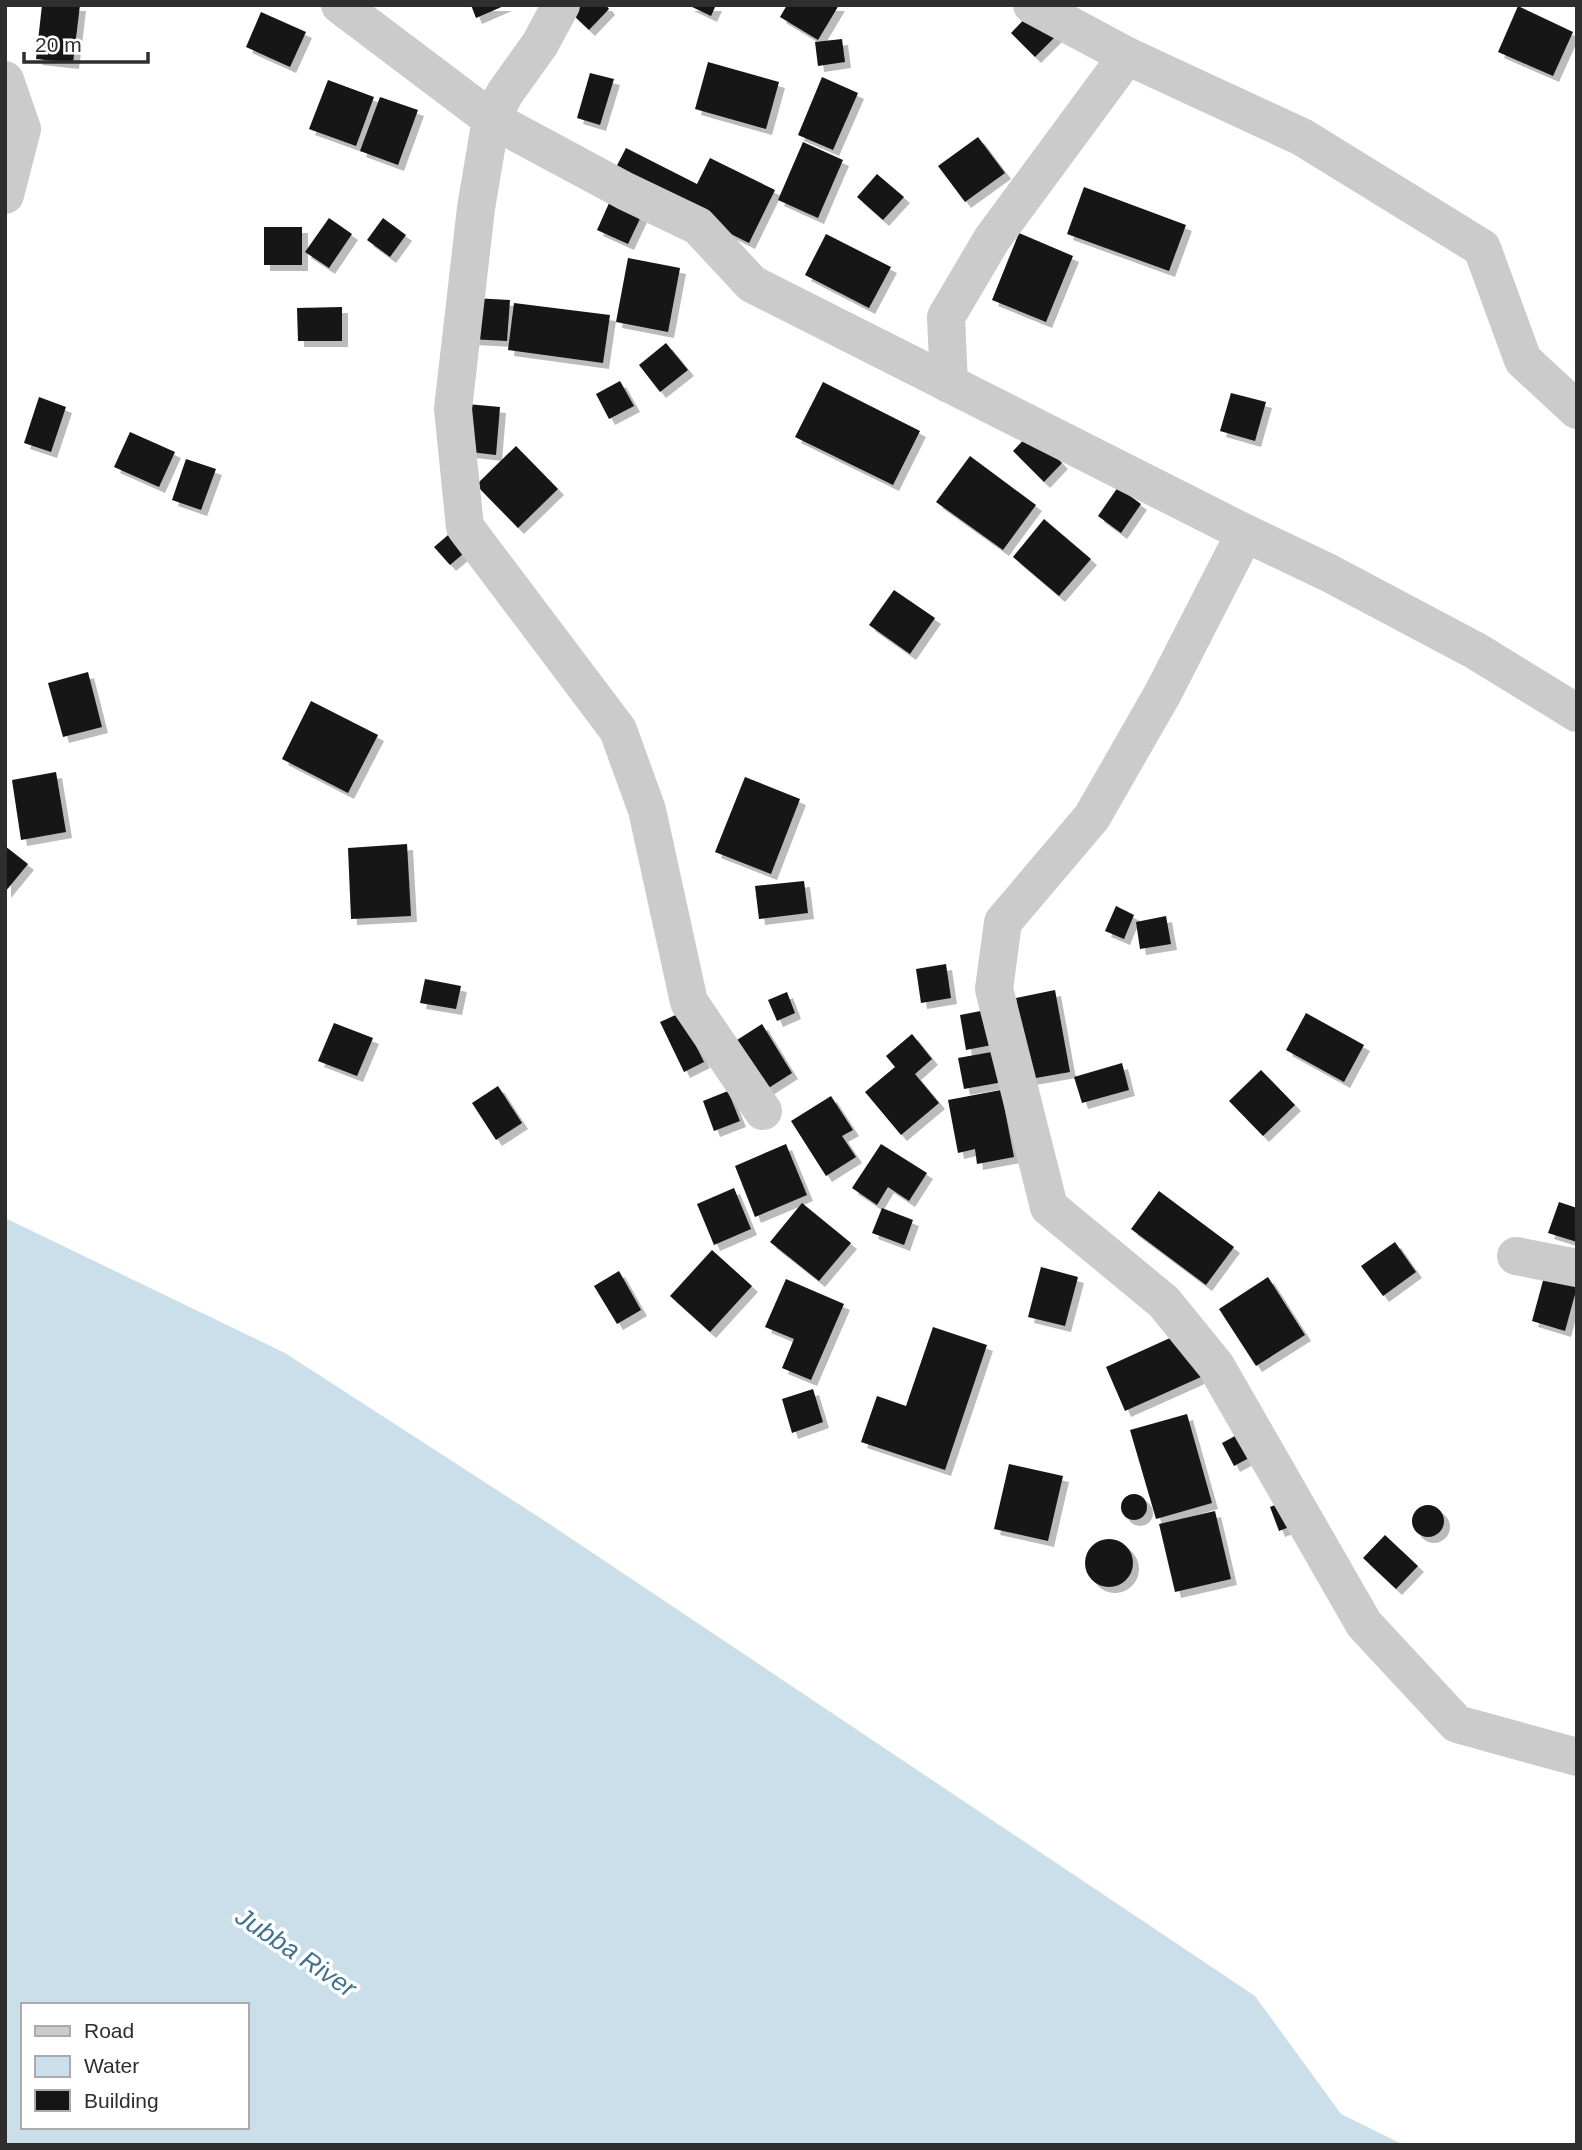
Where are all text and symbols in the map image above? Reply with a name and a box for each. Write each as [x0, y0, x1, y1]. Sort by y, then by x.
scale bar [24, 21, 149, 65]
text: 20 m [35, 33, 82, 56]
water label: Jubba River [229, 1900, 363, 2004]
legend [21, 2003, 248, 2129]
text: Road [84, 2019, 134, 2042]
text: Water [84, 2054, 139, 2077]
text: Building [84, 2089, 159, 2112]

